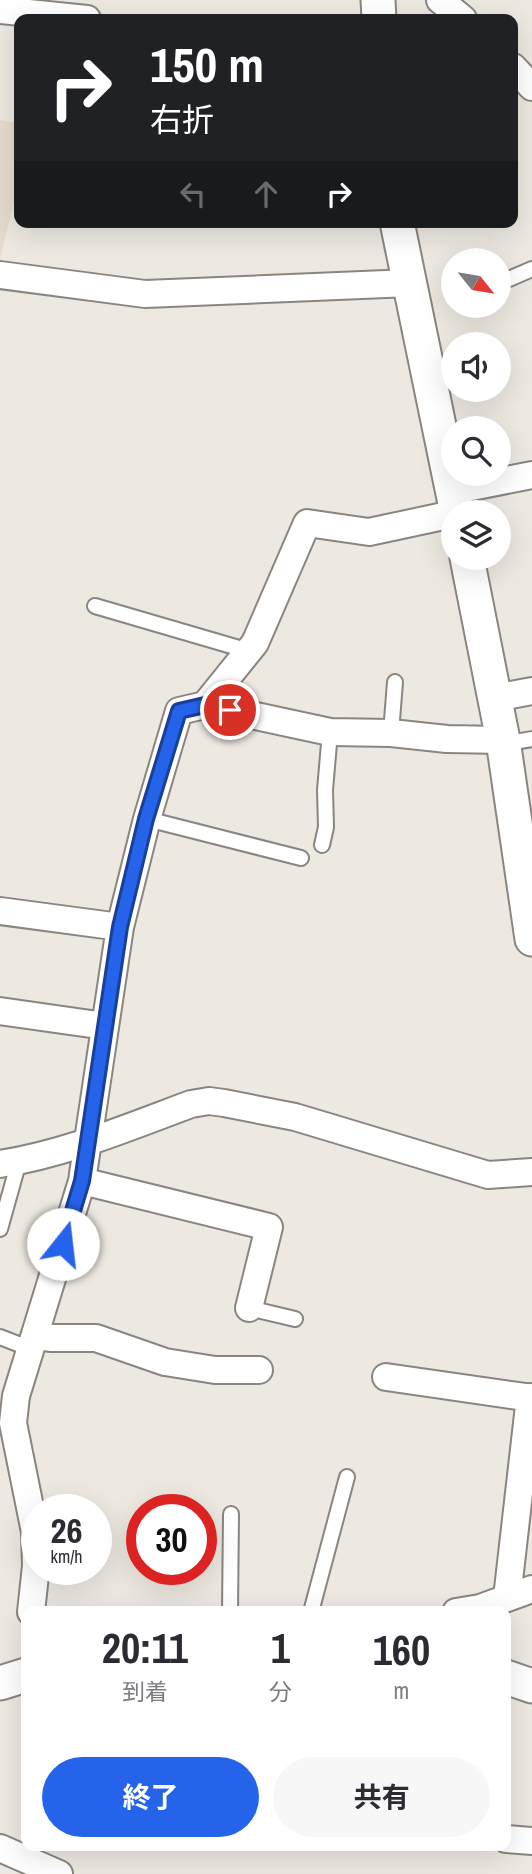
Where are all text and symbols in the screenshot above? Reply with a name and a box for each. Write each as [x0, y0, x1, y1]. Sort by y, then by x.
text: 150 m [150, 31, 264, 97]
icon: right [35, 42, 126, 133]
text: 右折 [150, 98, 214, 141]
icon: left [174, 175, 212, 213]
icon: ahead [247, 175, 285, 213]
icon: right [320, 175, 358, 213]
north arrow [441, 248, 511, 318]
map controls [441, 248, 511, 570]
button: sound [441, 332, 511, 402]
button: search [441, 416, 511, 486]
button: layers [441, 500, 511, 570]
pin [200, 680, 260, 740]
icon: arrive [211, 691, 249, 729]
position arrow [26, 1207, 100, 1281]
speed limit sign: 30 [126, 1494, 217, 1585]
text: 26 [51, 1507, 82, 1554]
text: km/h [51, 1544, 83, 1569]
text: 20:11 [102, 1620, 188, 1676]
text: 1 [271, 1620, 290, 1676]
text: 160 [373, 1622, 430, 1678]
text: m [394, 1675, 409, 1706]
text: 到着 [122, 1676, 168, 1707]
text: 分 [269, 1676, 292, 1707]
button: 終了 [42, 1757, 259, 1837]
button: 共有 [273, 1757, 490, 1837]

